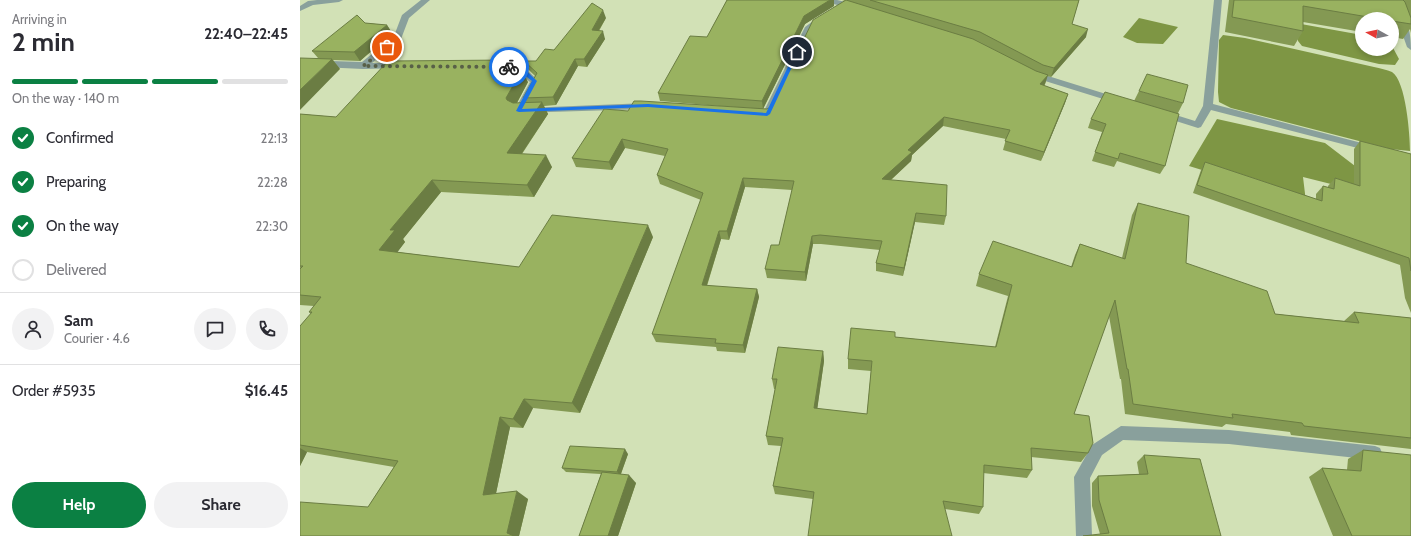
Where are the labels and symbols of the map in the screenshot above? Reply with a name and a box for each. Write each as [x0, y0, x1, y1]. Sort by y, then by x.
north arrow [1355, 12, 1399, 56]
pin [370, 30, 404, 64]
pin [780, 35, 814, 69]
courier [489, 47, 529, 87]

